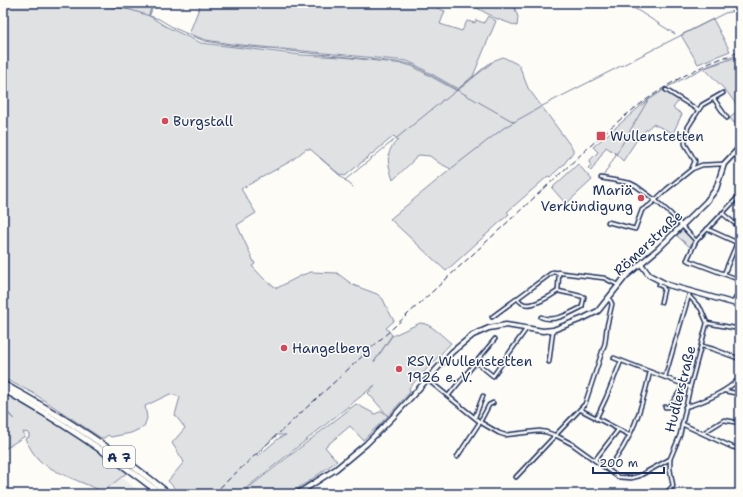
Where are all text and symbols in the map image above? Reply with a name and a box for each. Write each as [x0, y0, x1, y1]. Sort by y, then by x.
place label: Burgstall [173, 112, 234, 130]
marker: Burgstall [160, 116, 170, 126]
place label: Wullenstetten [610, 127, 704, 145]
marker: Wullenstetten [595, 130, 607, 142]
place label: Mariä Verkündigung [541, 181, 633, 215]
marker: Mariä Verkündigung [636, 193, 646, 203]
street label: Römerstraße [610, 206, 686, 279]
place label: Hangelberg [292, 339, 370, 357]
marker: Hangelberg [279, 343, 289, 353]
street label: Hudlerstraße [661, 344, 700, 434]
place label: RSV Wullenstetten 1926 e. V. [407, 352, 533, 386]
marker: RSV Wullenstetten 1926 e. V. [394, 364, 404, 374]
road number: A 7 [103, 446, 135, 468]
scale bar [593, 449, 664, 475]
text: 200 m [599, 455, 638, 471]

